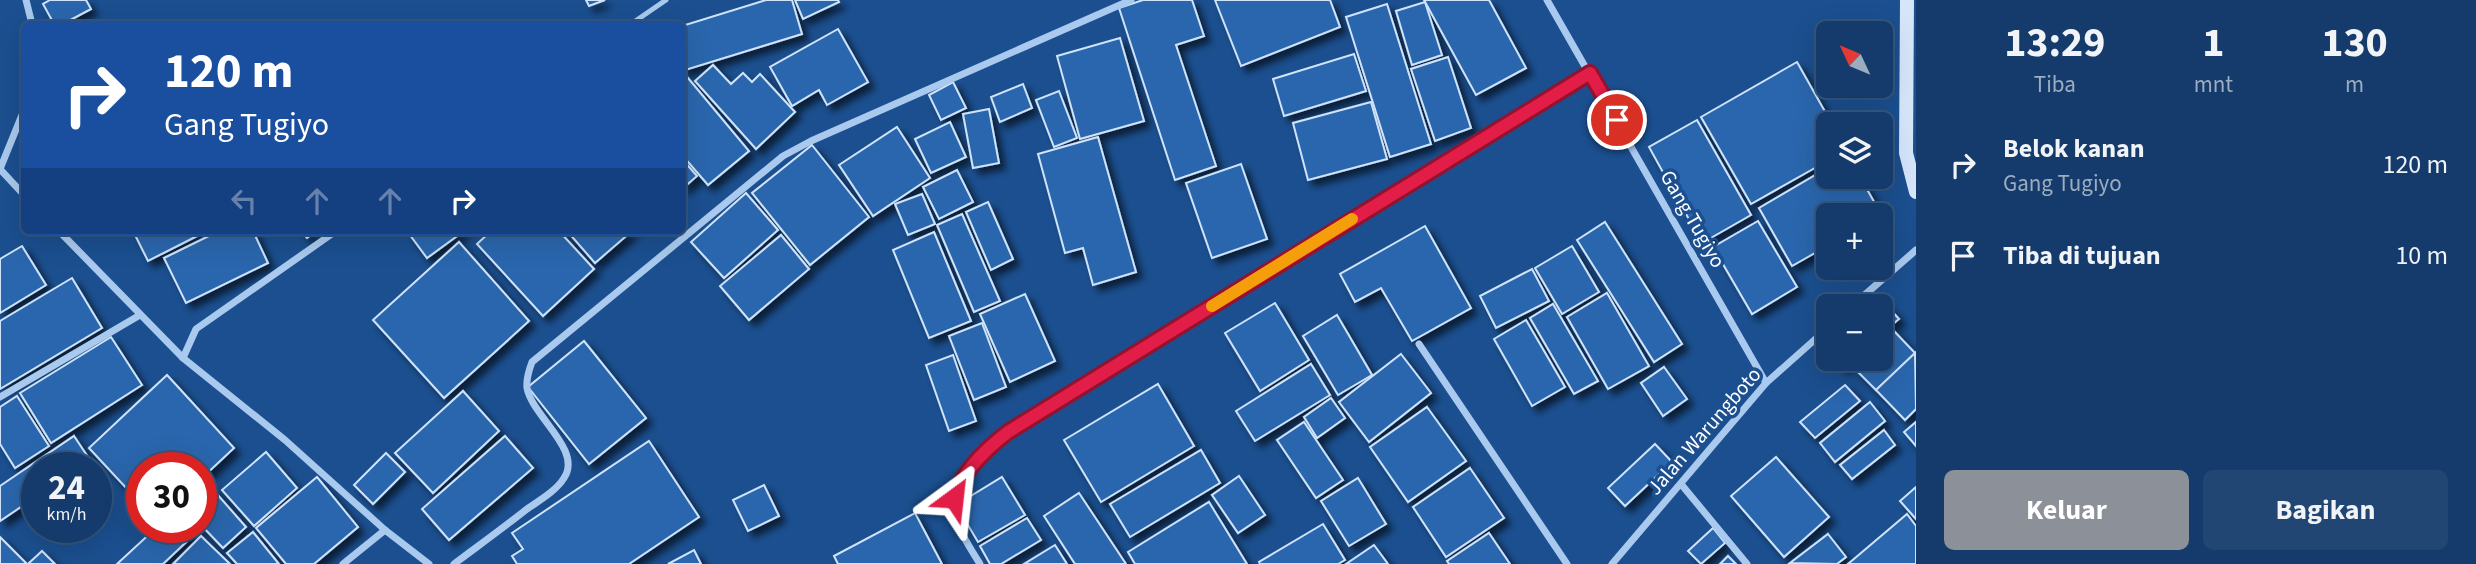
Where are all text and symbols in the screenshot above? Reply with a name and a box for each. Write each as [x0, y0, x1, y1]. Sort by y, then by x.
text: 13:29 [2004, 13, 2105, 73]
text: 1 [2202, 13, 2224, 73]
text: 130 [2321, 13, 2388, 73]
north arrow [1816, 21, 1894, 98]
map controls [1816, 21, 1893, 371]
text: 120 m [164, 37, 293, 107]
icon: right [49, 49, 140, 140]
text: Tiba [2034, 68, 2076, 101]
text: mnt [2194, 68, 2233, 101]
text: m [2345, 68, 2364, 101]
pin [1587, 90, 1647, 150]
icon: arrive [1598, 101, 1636, 139]
text: Gang Tugiyo [164, 102, 329, 148]
button: layers [1816, 112, 1893, 189]
text: Belok kanan [2003, 130, 2145, 167]
icon: right [1944, 146, 1982, 184]
text: 120 m [2382, 146, 2448, 183]
street label: Gang Tugiyo [1653, 165, 1733, 273]
text: Gang Tugiyo [2003, 167, 2122, 200]
icon: left [225, 182, 263, 220]
icon: ahead [298, 182, 336, 220]
icon: ahead [371, 182, 409, 220]
icon: right [444, 182, 482, 220]
button: + [1816, 203, 1893, 280]
icon: arrive [1944, 237, 1982, 275]
text: Tiba di tujuan [2003, 237, 2161, 274]
text: 10 m [2395, 237, 2448, 274]
button: − [1816, 294, 1893, 371]
street label: Jalan Warungboto [1640, 361, 1768, 501]
speed limit sign: 30 [126, 452, 217, 543]
position arrow [917, 461, 991, 535]
text: 24 [48, 463, 85, 513]
button: Keluar [1944, 470, 2189, 550]
button: Bagikan [2203, 470, 2448, 550]
text: km/h [47, 502, 86, 527]

